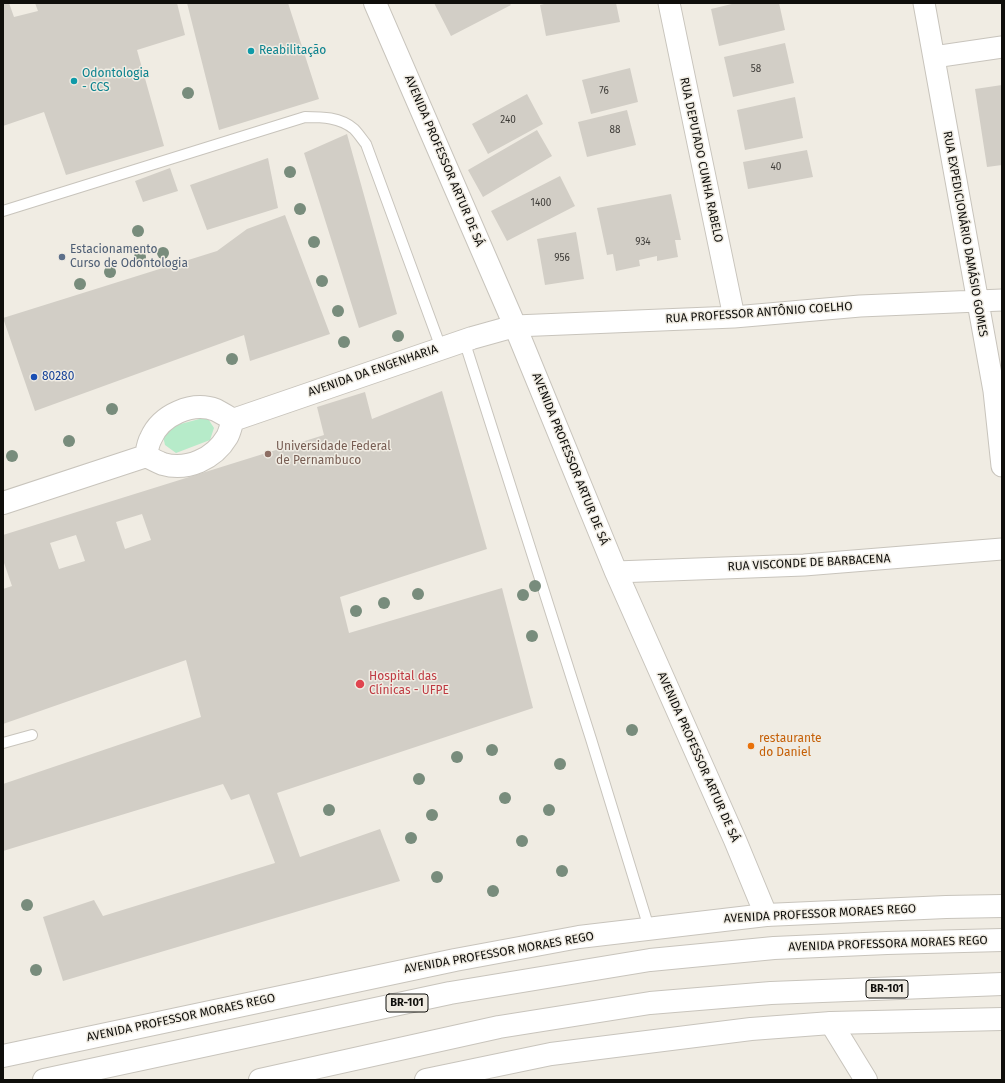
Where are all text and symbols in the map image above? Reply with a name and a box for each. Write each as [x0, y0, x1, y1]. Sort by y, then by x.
place label: Reabilitação [259, 44, 326, 58]
marker: Reabilitação [246, 46, 256, 56]
house number: 58 [751, 63, 761, 75]
place label: Odontologia - CCS [82, 67, 149, 95]
street label: AVENIDA PROFESSOR ARTUR DE SÁ [401, 73, 487, 249]
marker: Odontologia - CCS [69, 76, 79, 86]
street label: RUA DEPUTADO CUNHA RABELO [676, 76, 726, 244]
house number: 76 [599, 85, 609, 97]
house number: 240 [500, 114, 516, 126]
house number: 88 [609, 124, 621, 136]
street label: RUA EXPEDICIONÁRIO DAMÁSIO GOMES [940, 130, 990, 338]
house number: 40 [771, 161, 781, 173]
house number: 1400 [531, 197, 551, 209]
house number: 934 [635, 236, 651, 248]
place label: Estacionamento Curso de Odontologia [70, 243, 188, 271]
marker: Estacionamento Curso de Odontologia [57, 252, 67, 262]
house number: 956 [554, 252, 570, 264]
street label: RUA PROFESSOR ANTÔNIO COELHO [665, 299, 853, 327]
street label: AVENIDA DA ENGENHARIA [306, 342, 440, 400]
place label: 80280 [42, 370, 74, 384]
street label: AVENIDA PROFESSOR ARTUR DE SÁ [529, 371, 611, 547]
marker: 80280 [29, 372, 39, 382]
place label: Universidade Federal de Pernambuco [276, 440, 391, 468]
marker: Universidade Federal de Pernambuco [263, 449, 273, 459]
street label: RUA VISCONDE DE BARBACENA [727, 552, 891, 574]
place label: Hospital das Clínicas - UFPE [369, 670, 449, 698]
street label: AVENIDA PROFESSOR ARTUR DE SÁ [654, 670, 742, 844]
marker: Hospital das Clínicas - UFPE [354, 678, 366, 690]
place label: restaurante do Daniel [759, 732, 822, 760]
marker: restaurante do Daniel [746, 741, 756, 751]
street label: AVENIDA PROFESSOR MORAES REGO [723, 902, 917, 926]
street label: AVENIDA PROFESSOR MORAES REGO [403, 929, 595, 977]
street label: AVENIDA PROFESSORA MORAES REGO [788, 933, 988, 955]
road number: BR-101 [866, 980, 908, 998]
street label: AVENIDA PROFESSOR MORAES REGO [85, 991, 277, 1045]
road number: BR-101 [386, 994, 428, 1012]

